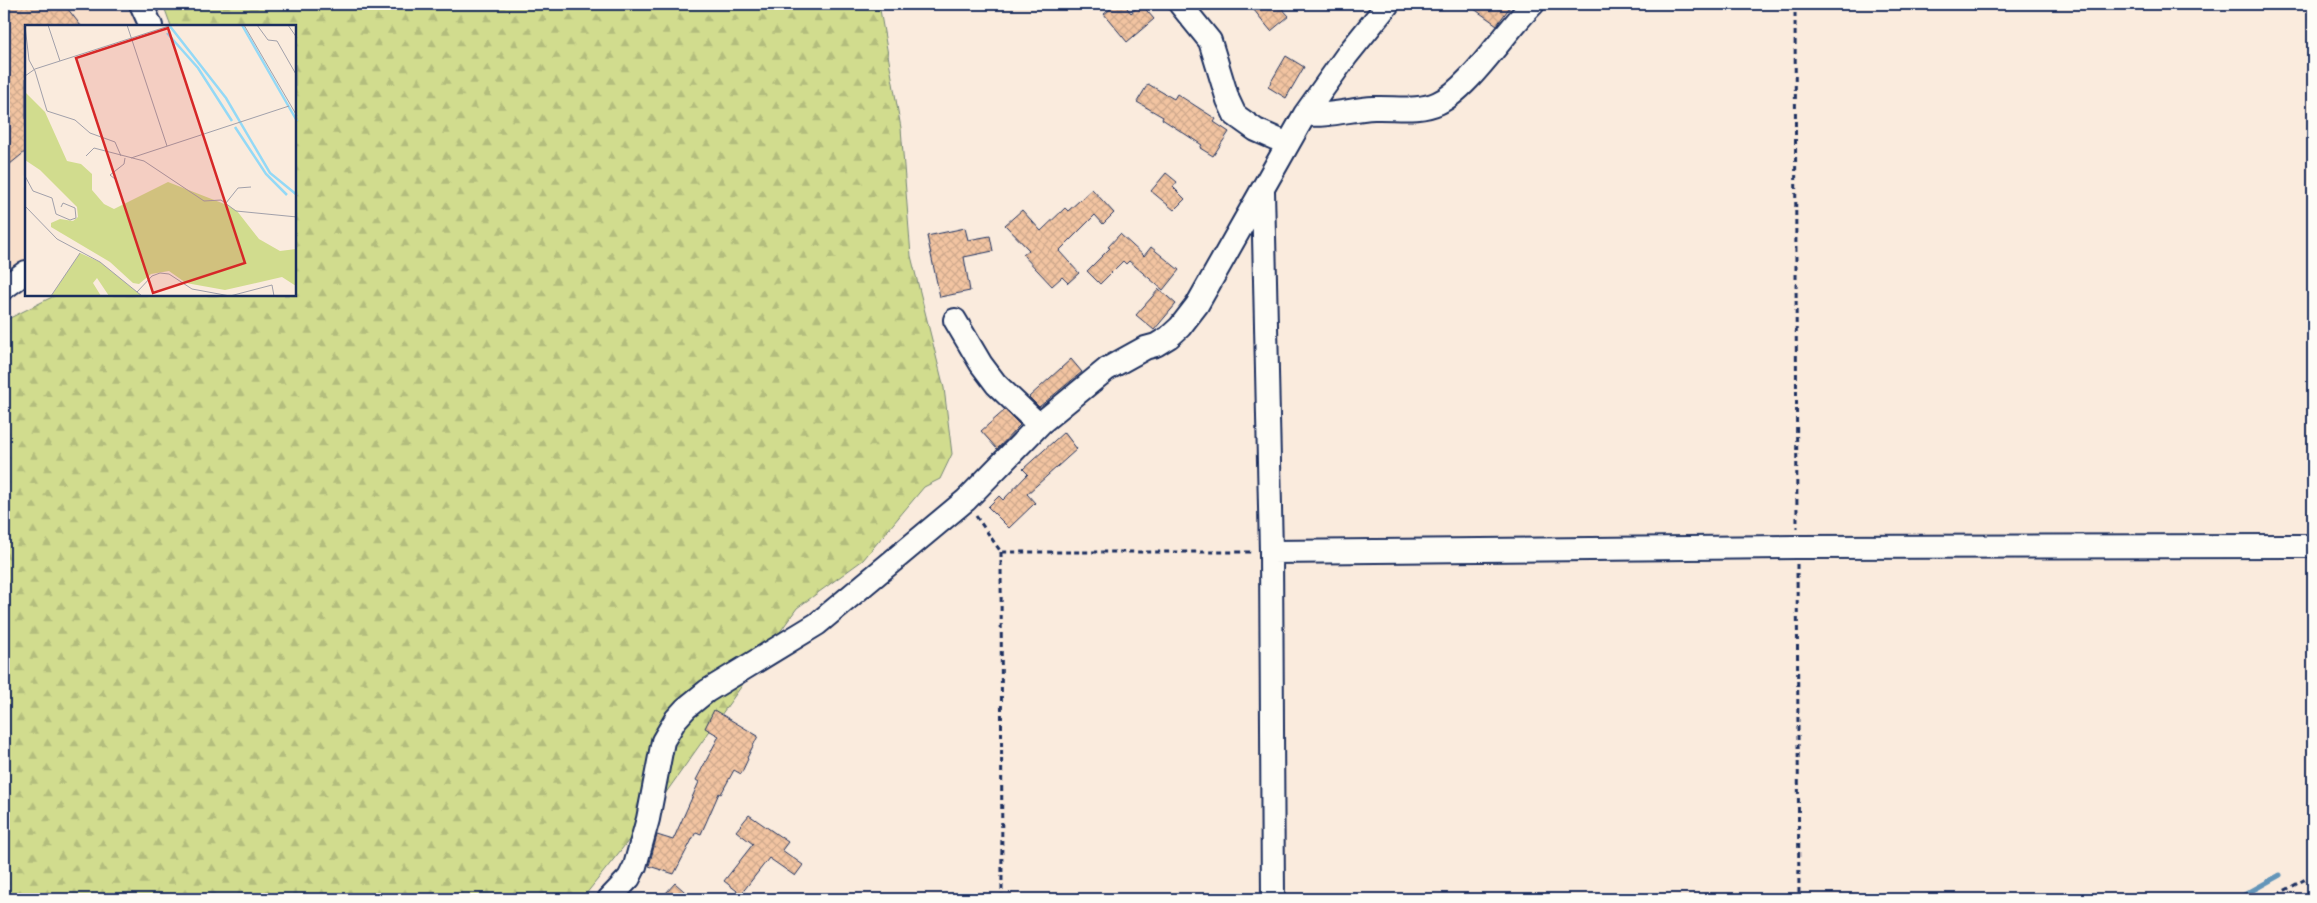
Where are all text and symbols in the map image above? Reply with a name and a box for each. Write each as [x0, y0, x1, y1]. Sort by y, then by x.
inset map [25, 25, 296, 296]

